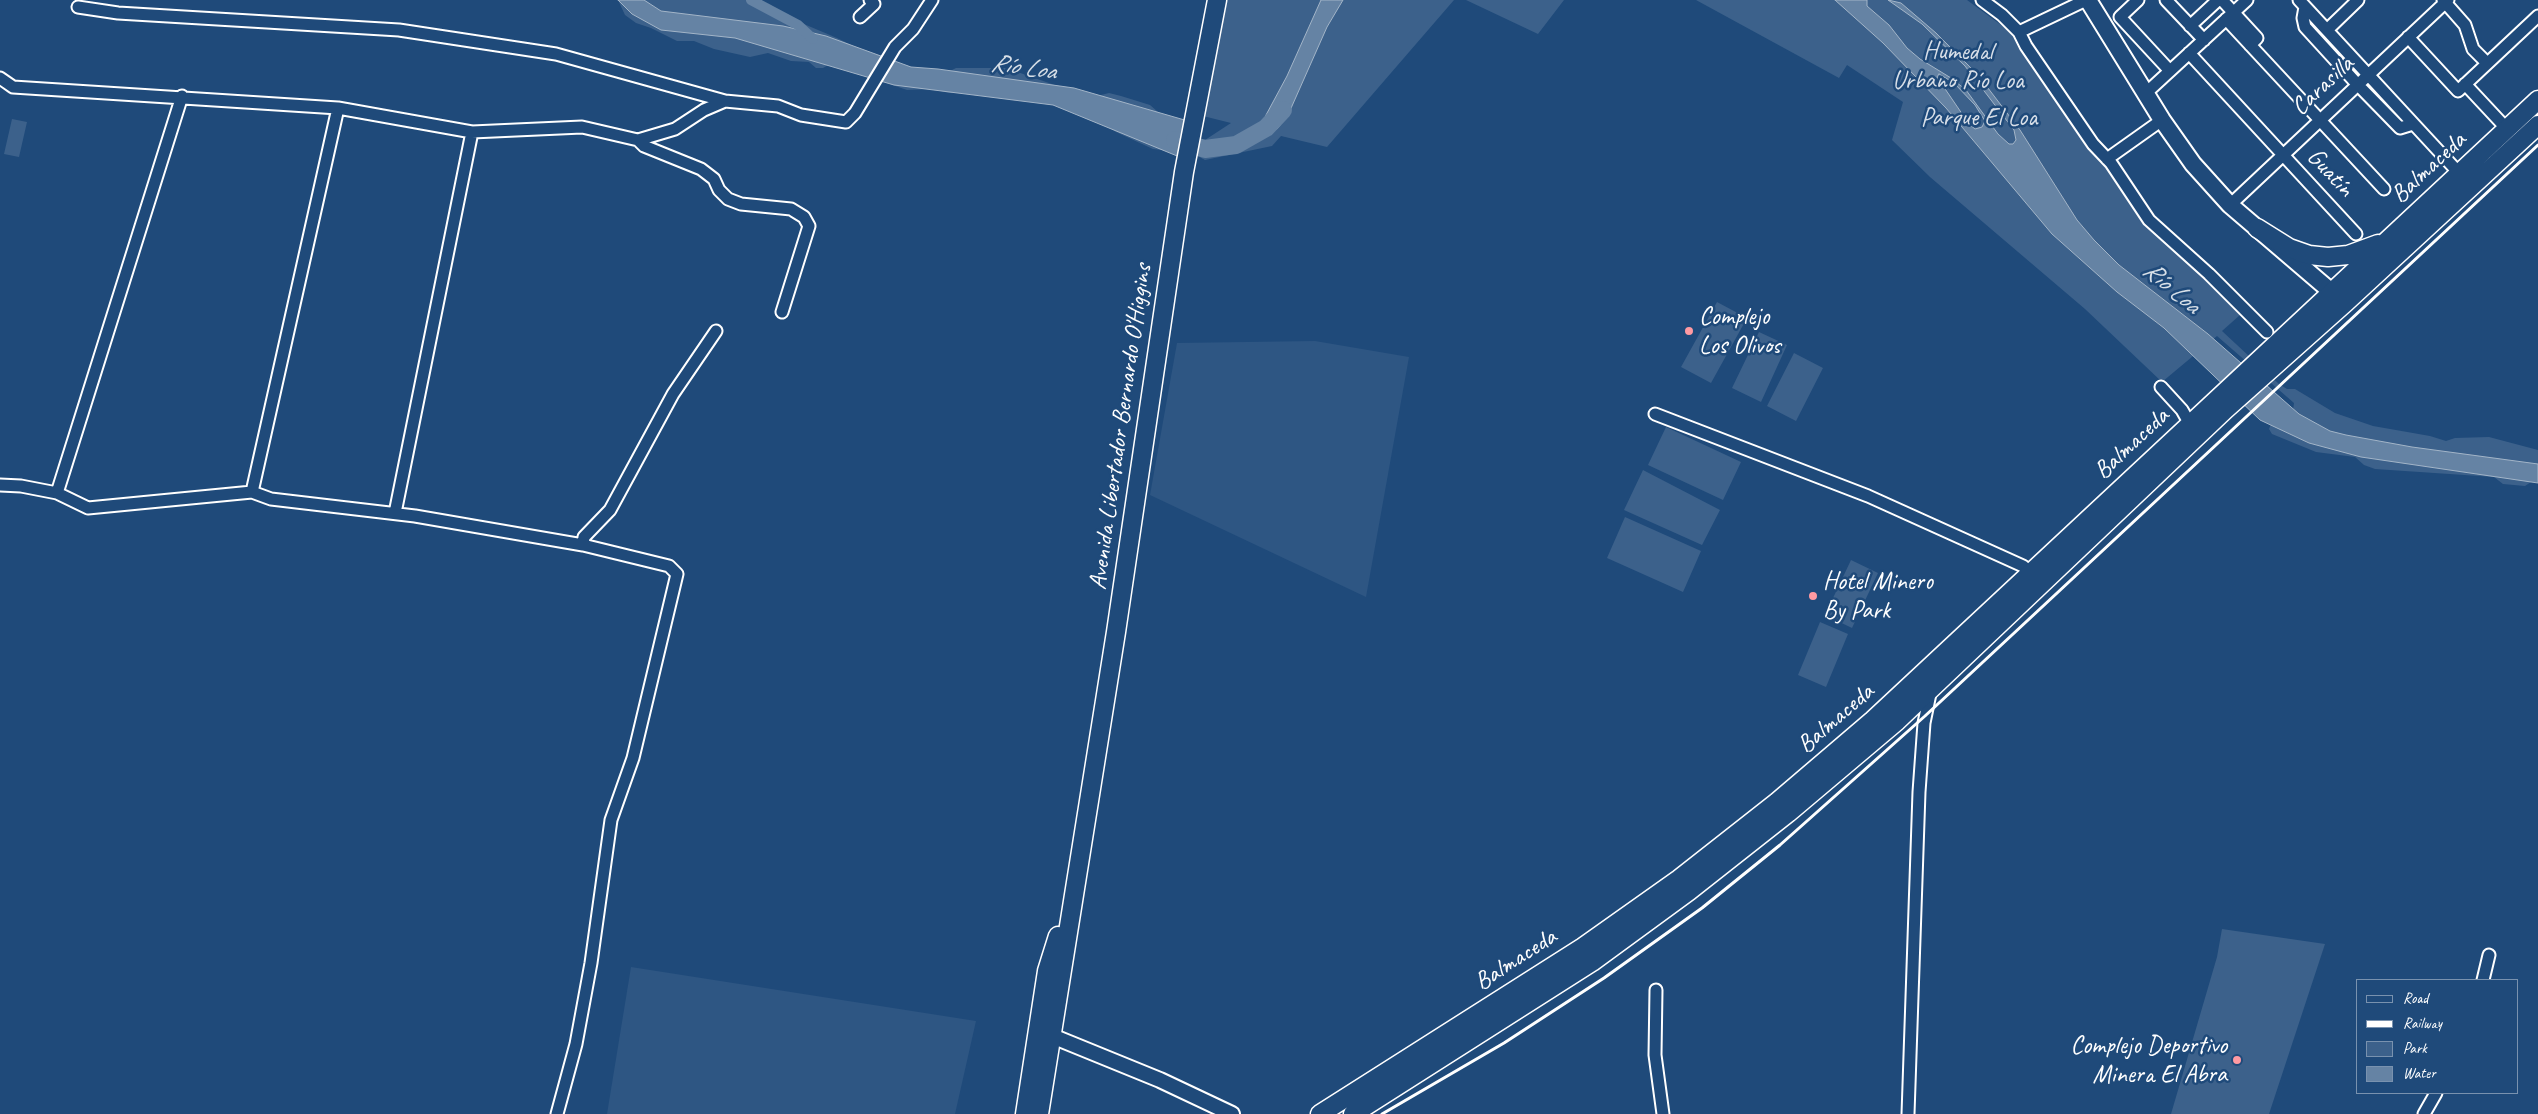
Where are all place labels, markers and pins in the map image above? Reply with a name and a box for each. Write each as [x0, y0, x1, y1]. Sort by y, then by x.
place label: Complejo Los Olivos [1699, 302, 1780, 361]
marker: Complejo Los Olivos [1683, 325, 1695, 337]
place label: Hotel Minero By Park [1823, 567, 1933, 626]
marker: Hotel Minero By Park [1807, 590, 1819, 602]
place label: Complejo Deportivo Minera El Abra [2070, 1031, 2227, 1090]
marker: Complejo Deportivo Minera El Abra [2231, 1054, 2243, 1066]

